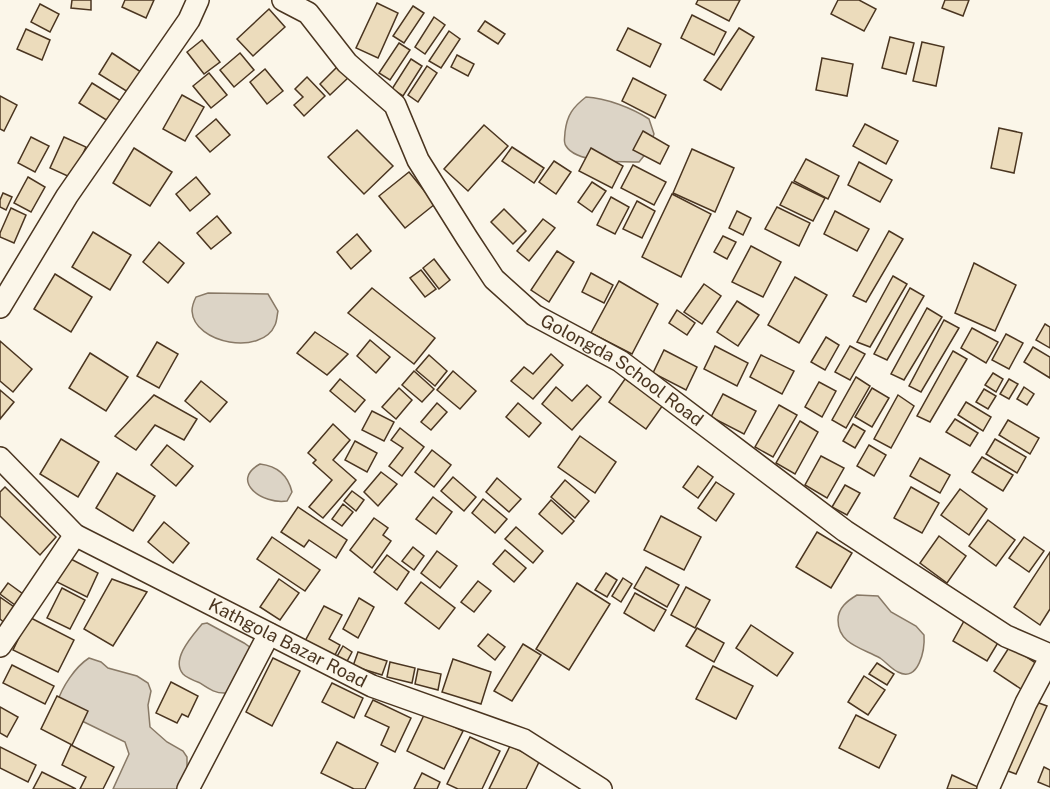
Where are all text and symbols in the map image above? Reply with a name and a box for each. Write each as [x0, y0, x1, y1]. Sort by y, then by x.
street label: Golongda School Road [537, 310, 708, 430]
street label: Kathgola Bazar Road [205, 594, 370, 692]

